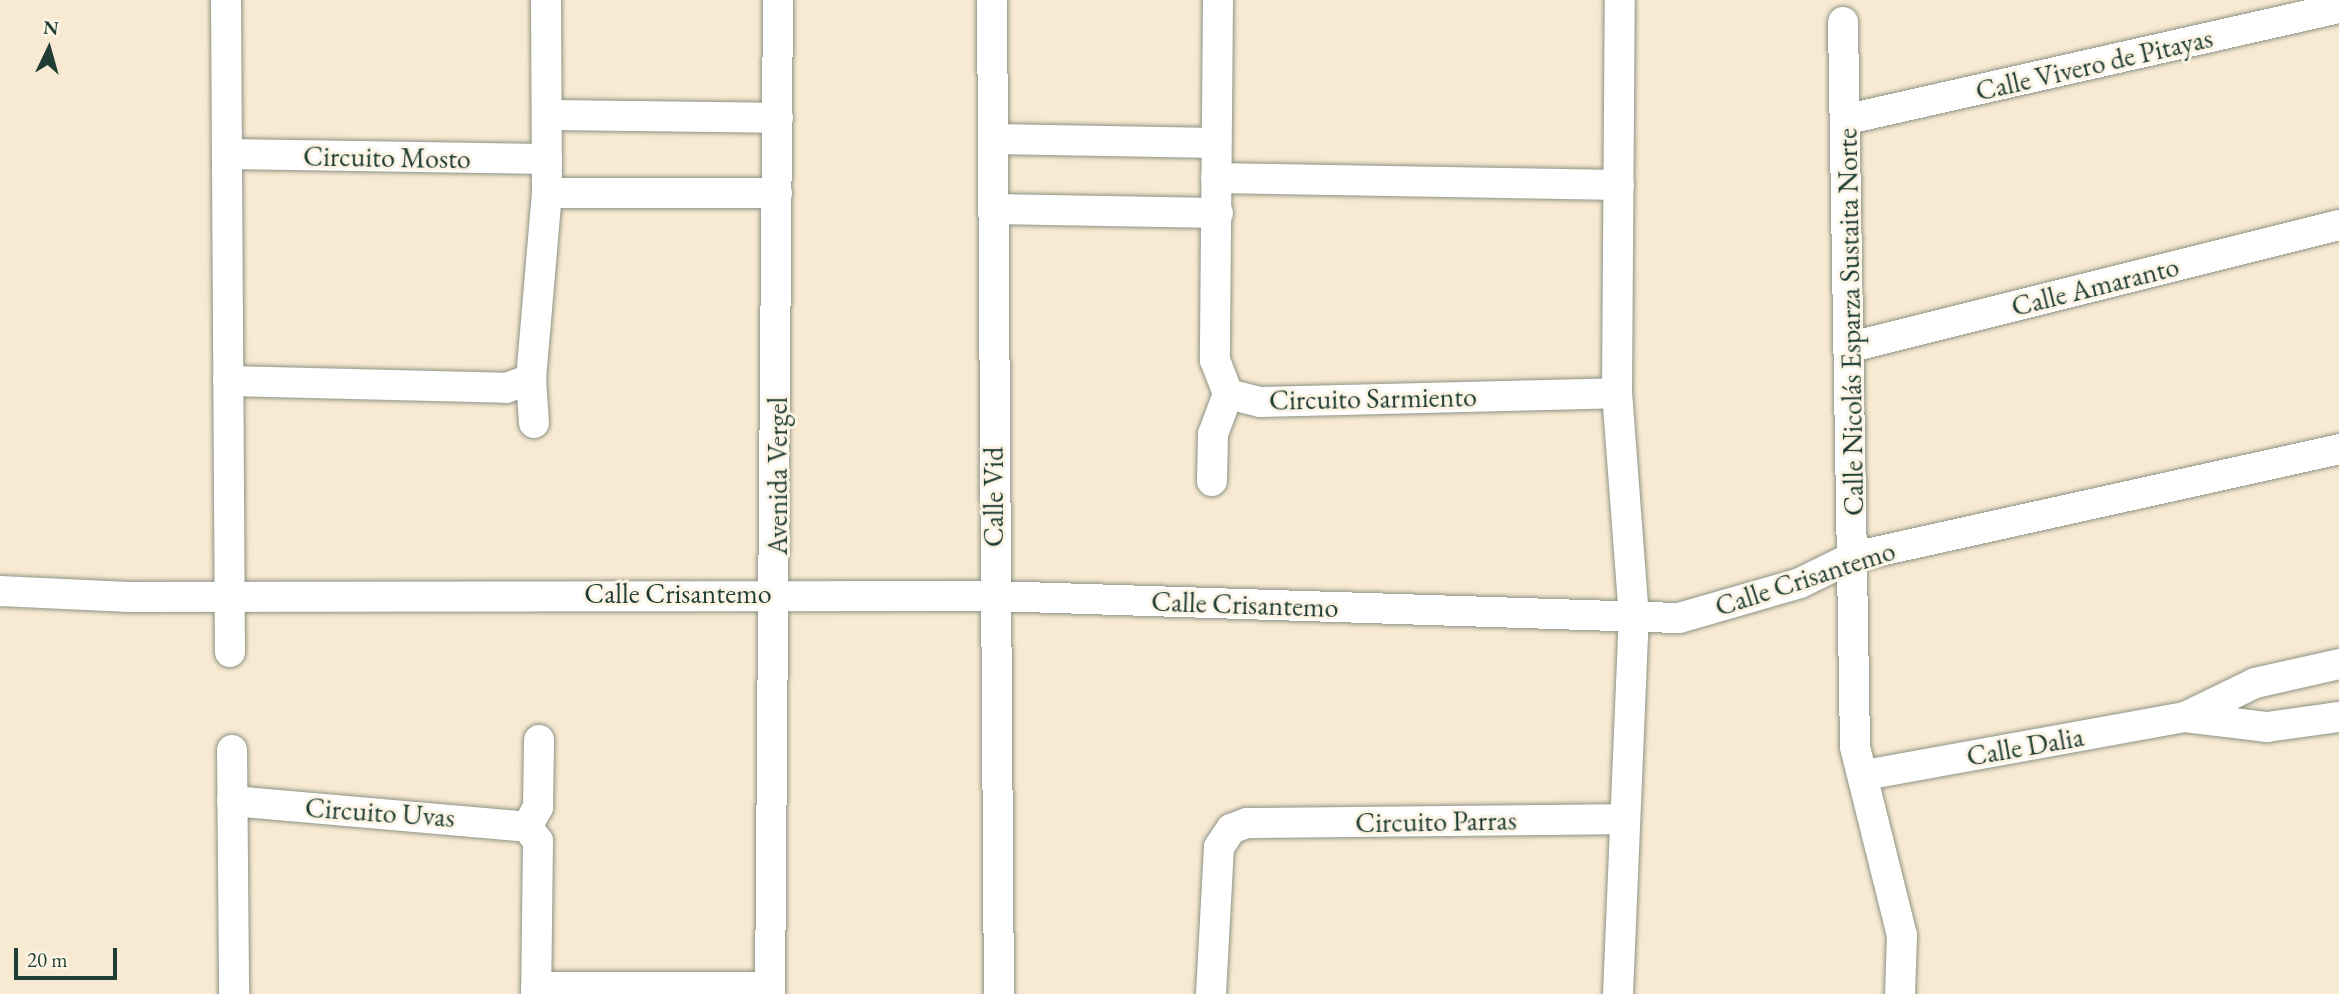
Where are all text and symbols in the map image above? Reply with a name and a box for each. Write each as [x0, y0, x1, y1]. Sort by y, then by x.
north arrow [14, 14, 84, 84]
text: N [42, 14, 60, 41]
street label: Calle Vivero de Pitayas [1972, 20, 2216, 108]
street label: Calle Nicolás Esparza Sustaita Norte [1830, 128, 1870, 516]
street label: Circuito Mosto [303, 139, 471, 175]
street label: Calle Amaranto [2008, 249, 2182, 323]
street label: Circuito Sarmiento [1269, 379, 1477, 417]
street label: Avenida Vergel [760, 397, 794, 555]
street label: Calle Vid [976, 447, 1010, 547]
street label: Calle Crisantemo [1711, 533, 1899, 623]
street label: Calle Crisantemo [584, 576, 772, 610]
street label: Calle Crisantemo [1151, 584, 1339, 624]
street label: Calle Dalia [1964, 719, 2086, 773]
street label: Circuito Uvas [304, 790, 456, 834]
street label: Circuito Parras [1355, 803, 1517, 839]
scale bar [18, 934, 121, 978]
text: 20 m [27, 946, 68, 973]

